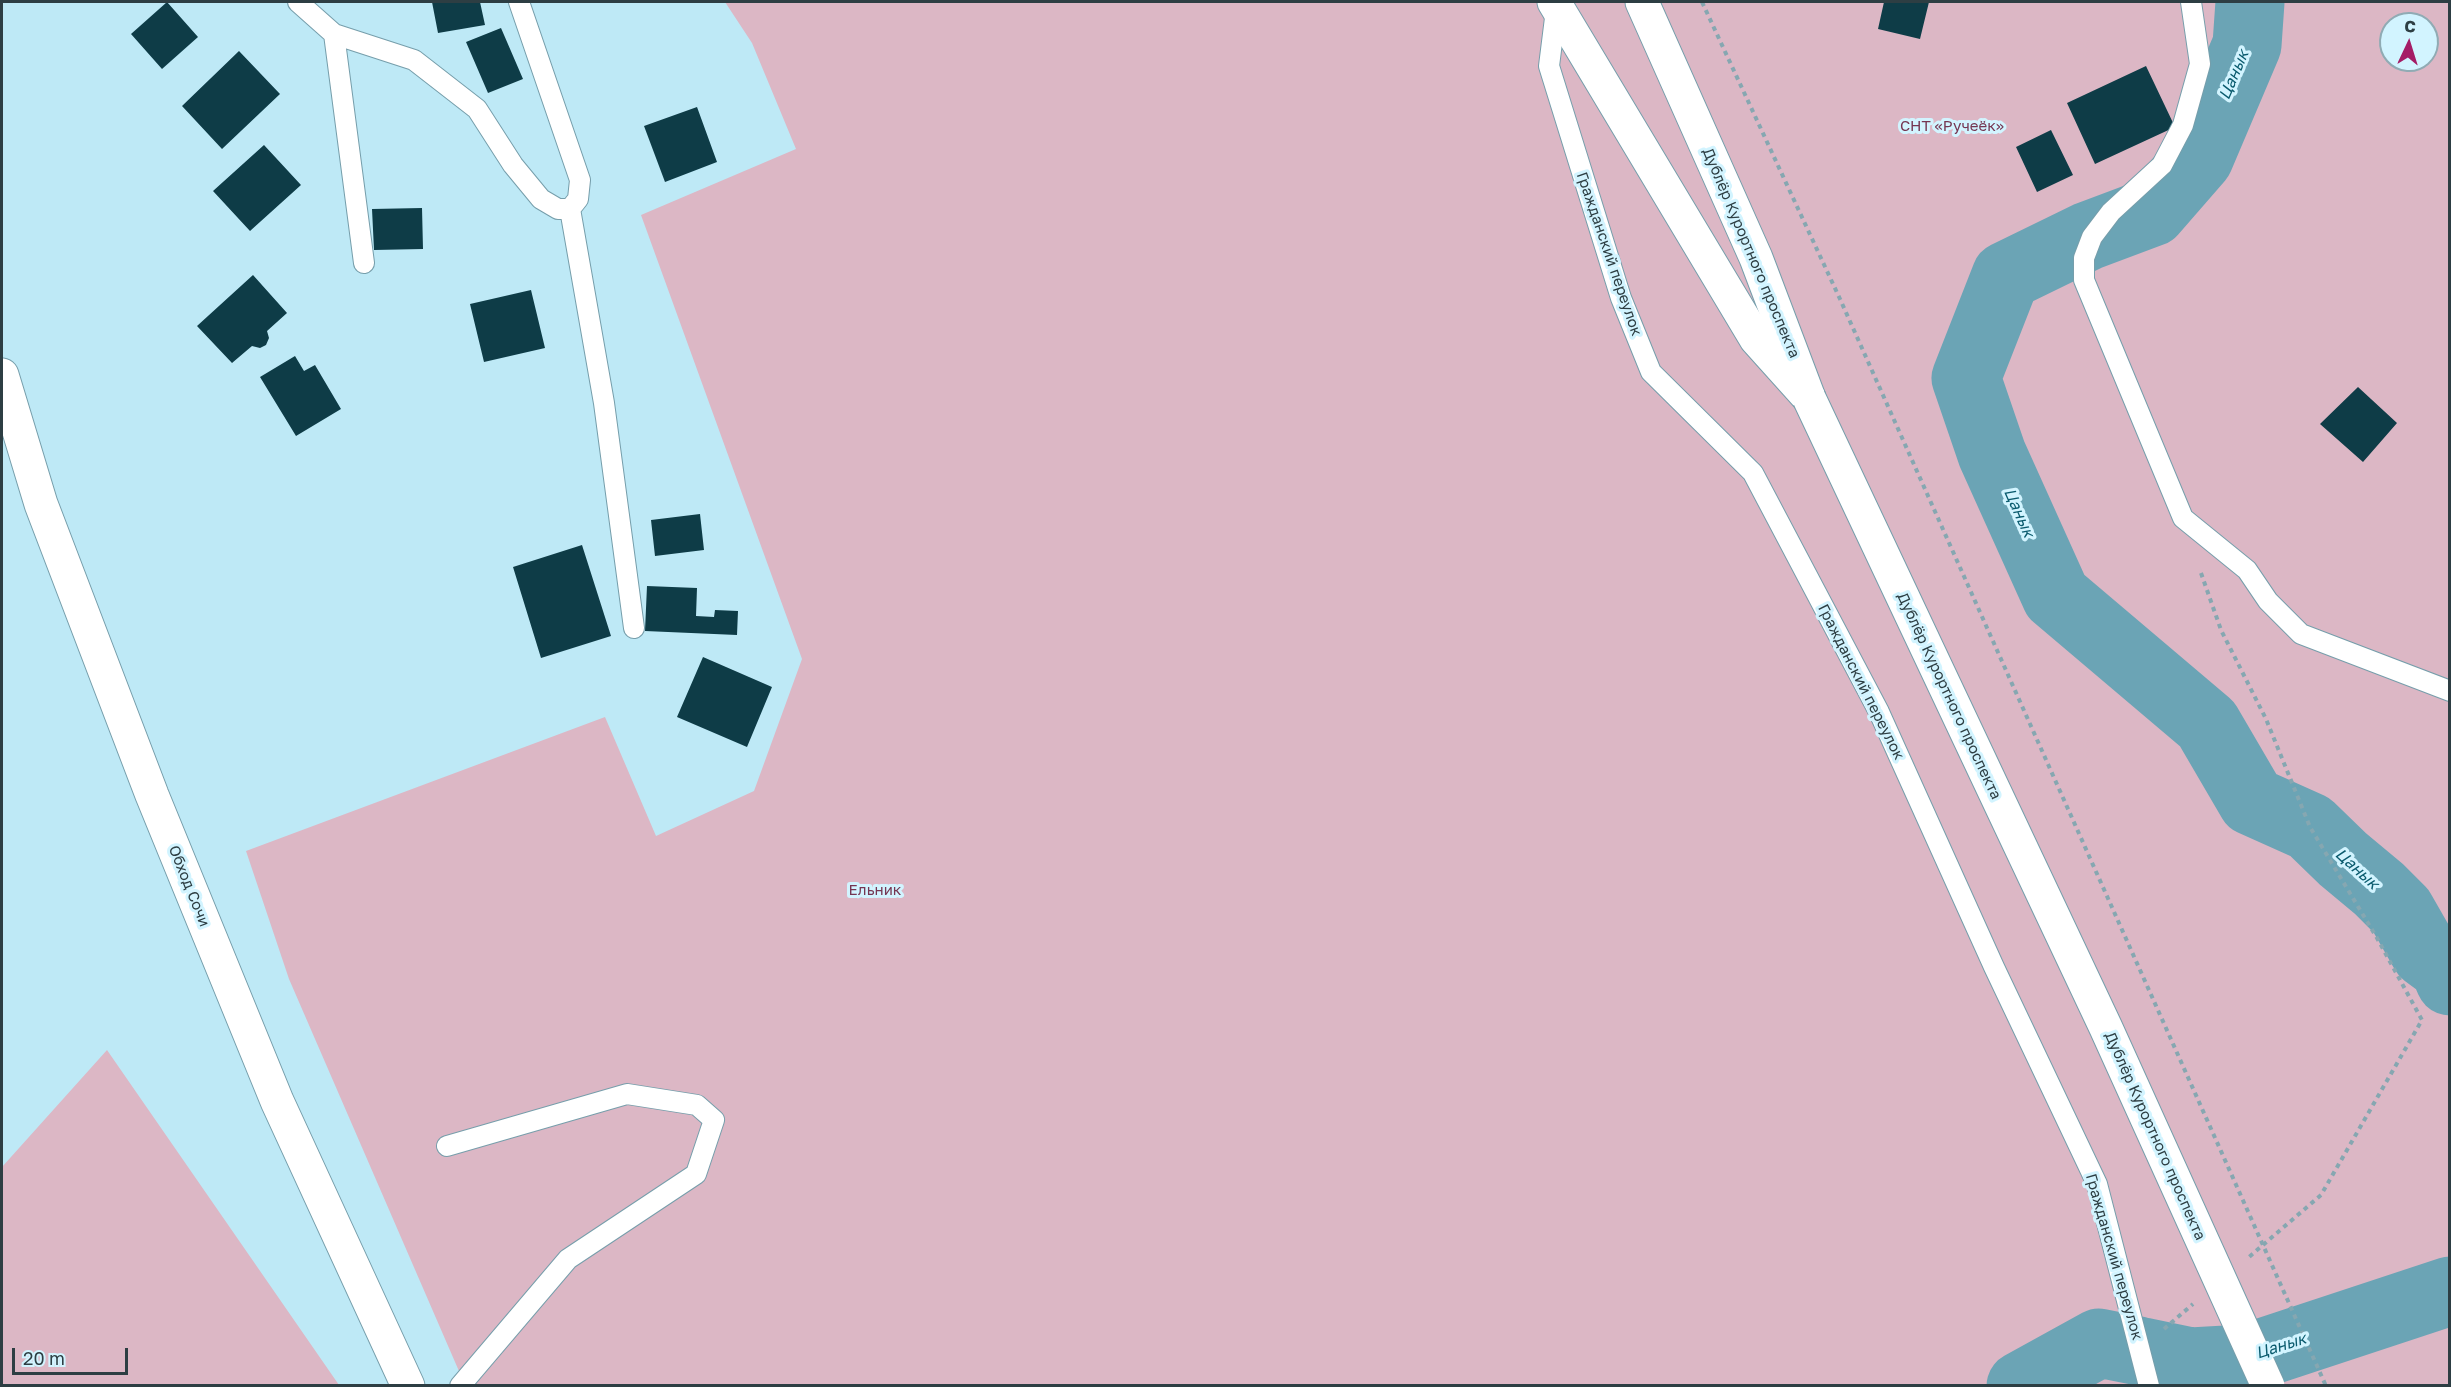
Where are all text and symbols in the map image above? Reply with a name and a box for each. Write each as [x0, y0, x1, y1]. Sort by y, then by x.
north arrow [2379, 12, 2439, 72]
text: С [2404, 16, 2416, 36]
water label: Цанык [2215, 47, 2253, 103]
park label: СНТ «Ручеёк» [1900, 117, 2004, 135]
street label: Дублёр Курортного проспекта [1699, 145, 1803, 361]
street label: Гражданский переулок [1572, 170, 1646, 338]
water label: Цанык [2000, 485, 2038, 541]
street label: Дублёр Курортного проспекта [1893, 590, 2005, 802]
street label: Гражданский переулок [1814, 601, 1908, 763]
street label: Обход Сочи [165, 843, 213, 929]
water label: Цанык [2331, 844, 2383, 894]
park label: Ельник [849, 881, 901, 899]
street label: Дублёр Курортного проспекта [2101, 1029, 2209, 1243]
street label: Гражданский переулок [2082, 1172, 2146, 1342]
water label: Цанык [2253, 1329, 2309, 1363]
scale bar [15, 1336, 130, 1374]
text: 20 m [23, 1347, 65, 1369]

